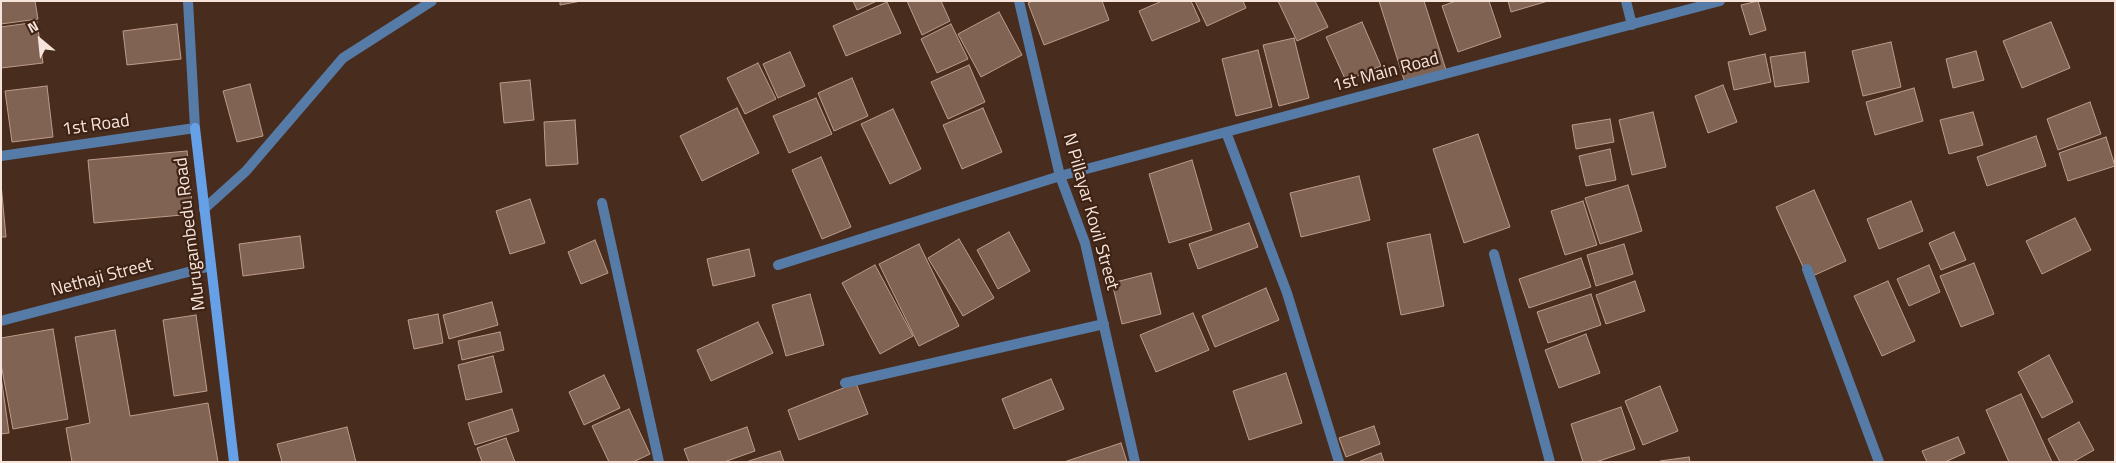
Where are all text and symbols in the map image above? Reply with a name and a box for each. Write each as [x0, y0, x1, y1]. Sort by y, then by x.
north arrow [15, 15, 65, 65]
text: N [24, 15, 42, 38]
street label: 1st Main Road [1330, 48, 1442, 98]
street label: 1st Road [61, 111, 131, 141]
street label: N Pillayar Kovil Street [1057, 131, 1123, 293]
street label: Murugambedu Road [171, 156, 211, 312]
street label: Nethaji Street [49, 254, 155, 302]

